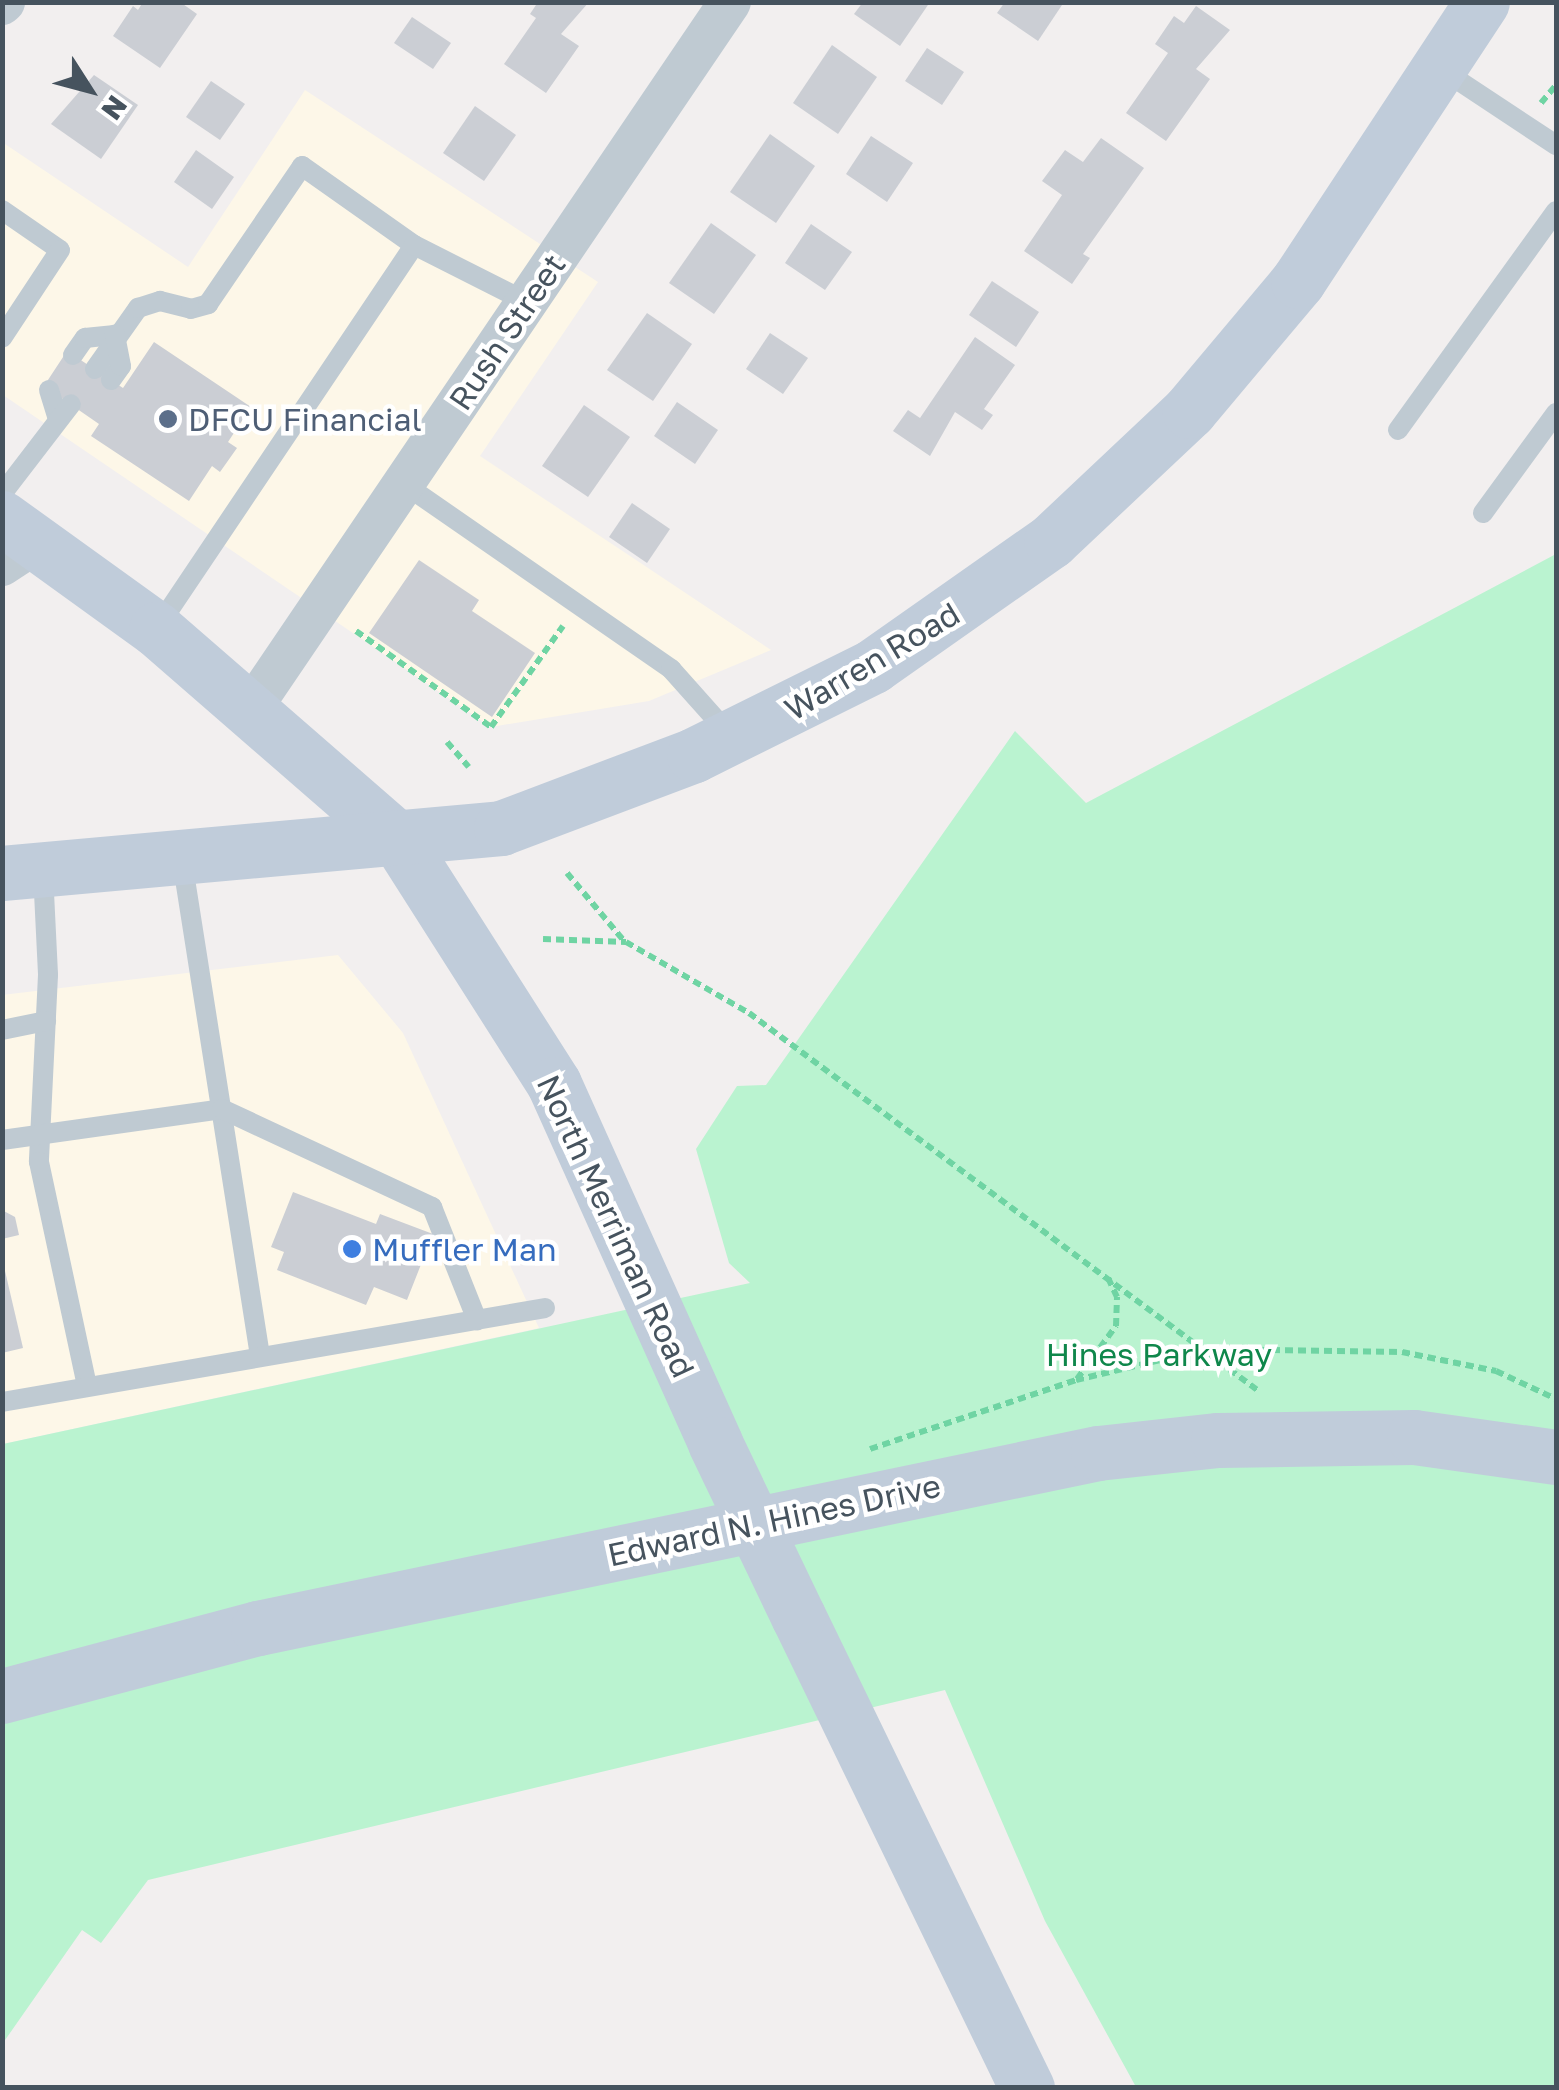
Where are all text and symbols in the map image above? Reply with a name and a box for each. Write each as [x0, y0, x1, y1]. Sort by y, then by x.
north arrow [40, 40, 140, 140]
text: N [95, 90, 134, 126]
street label: Rush Street [441, 247, 573, 417]
place label: DFCU Financial [188, 400, 422, 438]
marker: DFCU Financial [157, 408, 179, 430]
street label: Warren Road [778, 594, 966, 728]
street label: North Merriman Road [529, 1069, 703, 1383]
place label: Muffler Man [372, 1230, 557, 1268]
marker: Muffler Man [341, 1238, 363, 1260]
park label: Hines Parkway [1046, 1335, 1272, 1373]
street label: Edward N. Hines Drive [604, 1466, 944, 1574]

